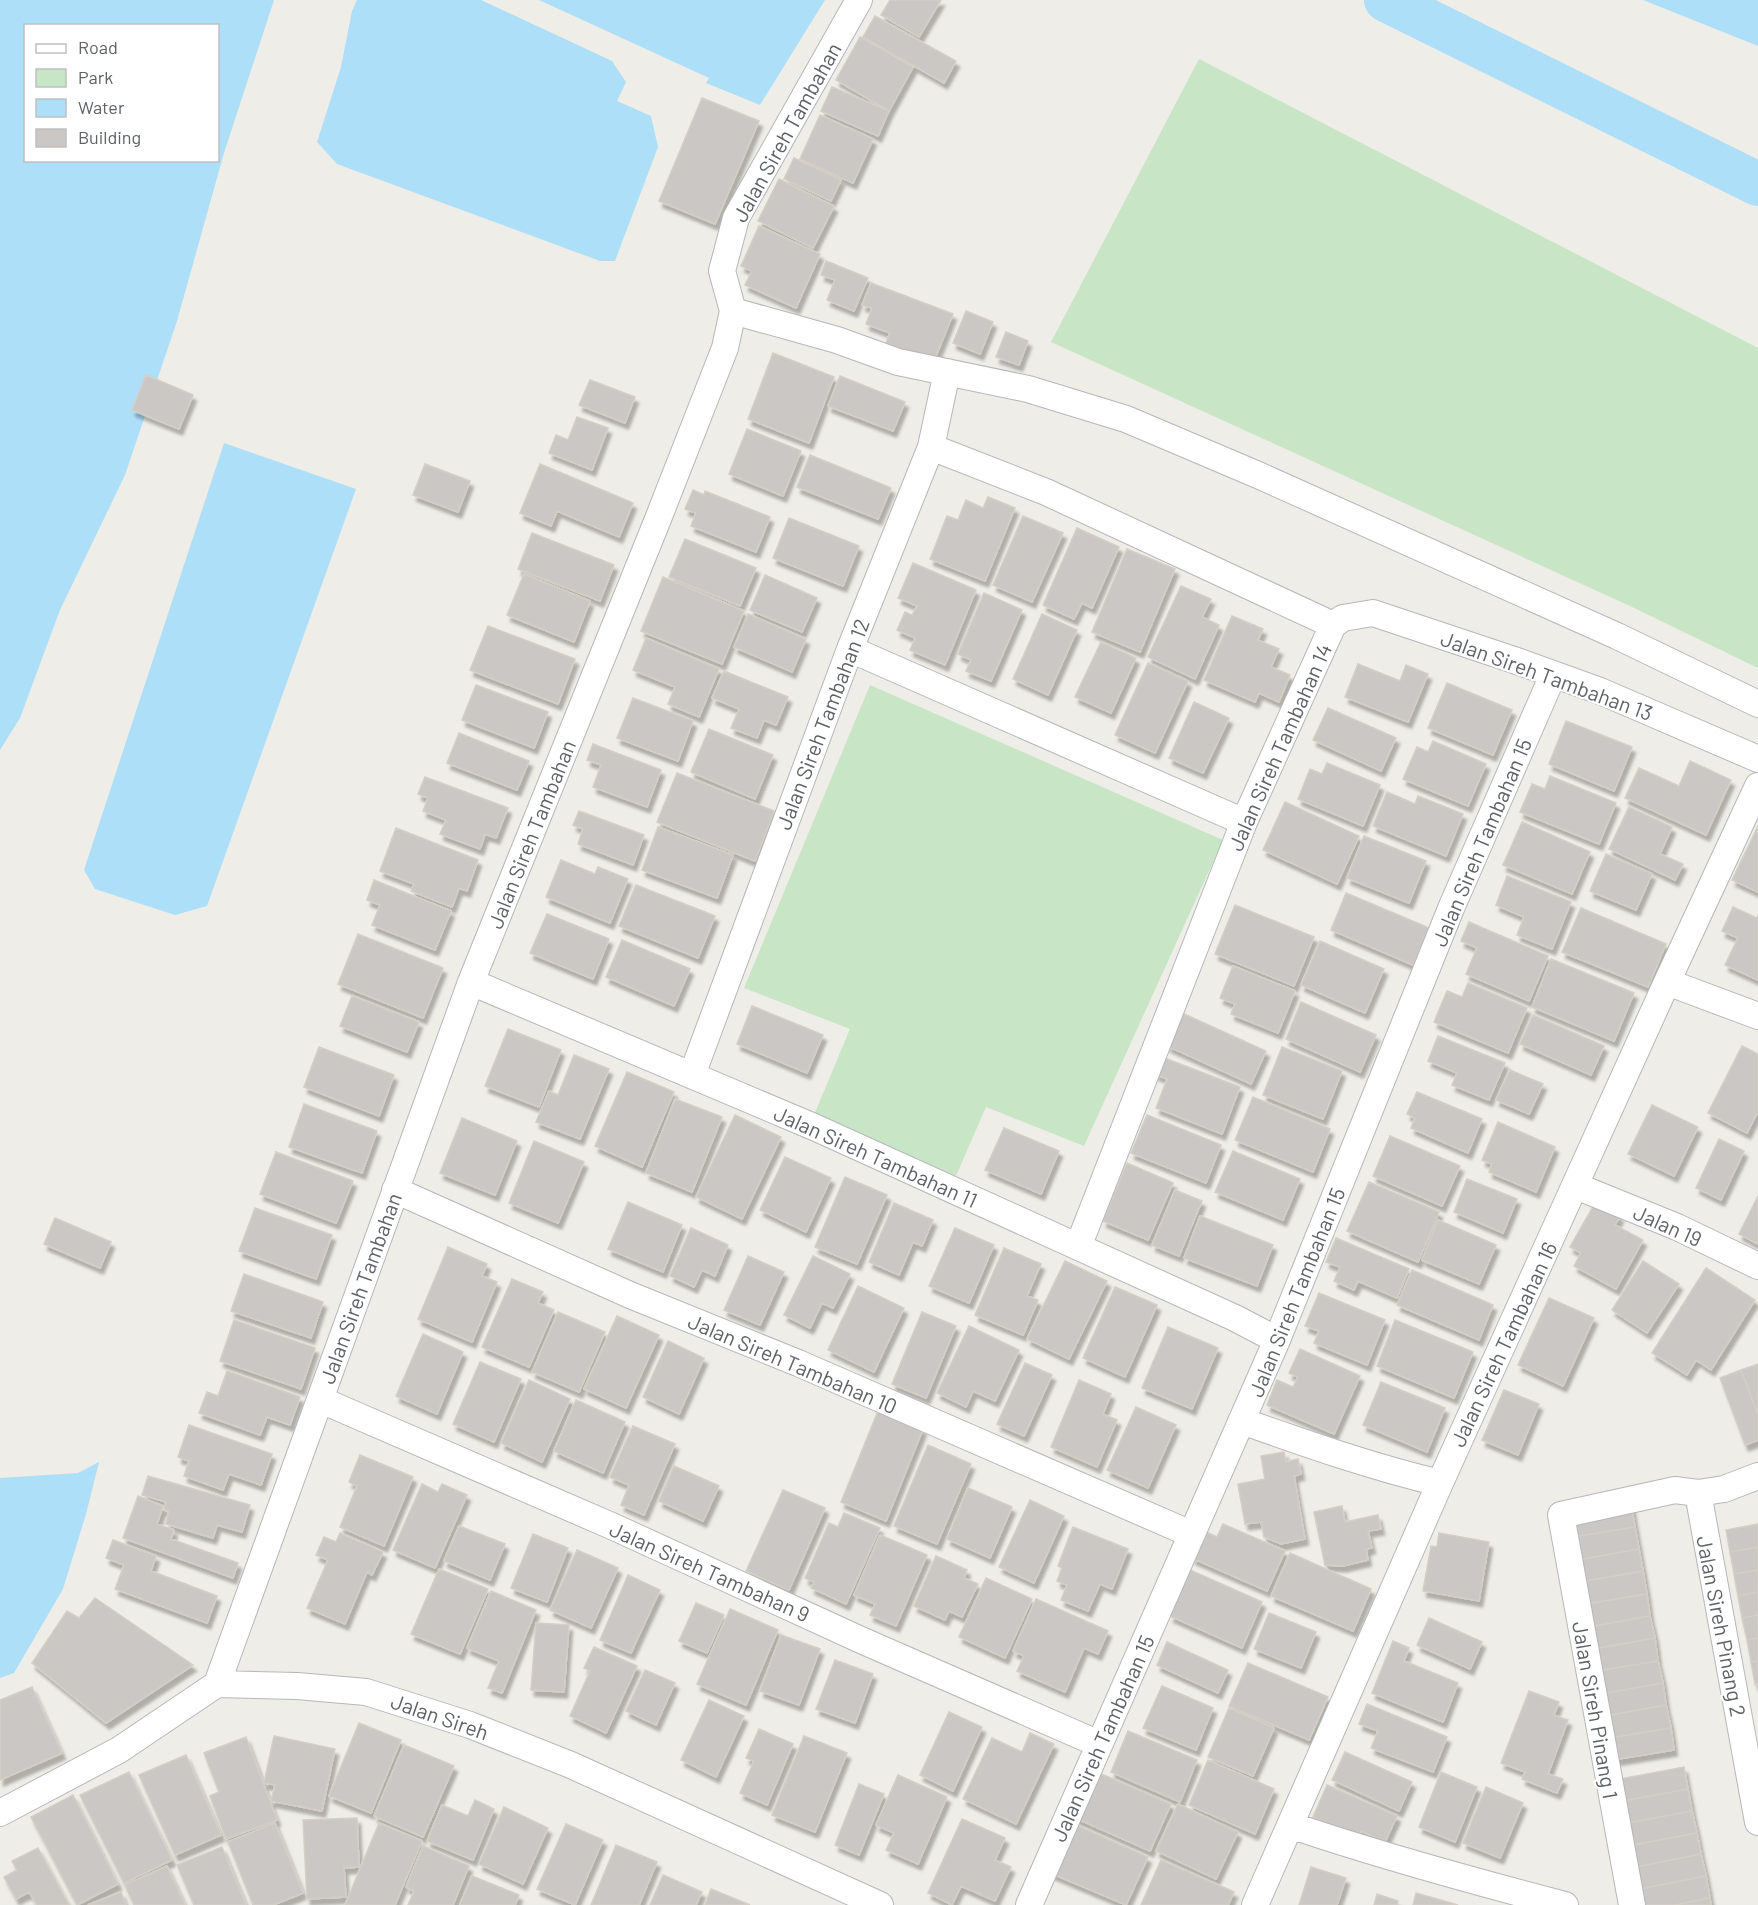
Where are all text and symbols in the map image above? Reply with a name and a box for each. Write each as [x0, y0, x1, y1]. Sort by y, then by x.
legend [24, 24, 219, 162]
text: Road [78, 36, 118, 58]
street label: Jalan Sireh Tambahan [726, 38, 846, 226]
text: Park [78, 66, 113, 88]
text: Water [78, 96, 125, 118]
text: Building [78, 126, 141, 148]
street label: Jalan Sireh Tambahan 12 [770, 615, 874, 833]
street label: Jalan Sireh Tambahan 13 [1438, 625, 1656, 725]
street label: Jalan Sireh Tambahan 14 [1222, 640, 1336, 854]
street label: Jalan Sireh Tambahan 15 [1426, 734, 1536, 950]
street label: Jalan Sireh Tambahan [482, 736, 580, 932]
street label: Jalan Sireh Tambahan 11 [770, 1100, 982, 1212]
street label: Jalan Sireh Tambahan 15 [1243, 1184, 1349, 1400]
street label: Jalan Sireh Tambahan [314, 1189, 406, 1387]
street label: Jalan 19 [1630, 1199, 1706, 1251]
street label: Jalan Sireh Tambahan 16 [1444, 1237, 1562, 1451]
street label: Jalan Sireh Tambahan 10 [685, 1308, 901, 1418]
street label: Jalan Sireh Tambahan 9 [606, 1516, 814, 1626]
street label: Jalan Sireh Pinang 2 [1692, 1533, 1752, 1719]
street label: Jalan Sireh Pinang 1 [1568, 1619, 1624, 1801]
street label: Jalan Sireh Tambahan 15 [1045, 1631, 1159, 1845]
street label: Jalan Sireh [388, 1688, 492, 1744]

